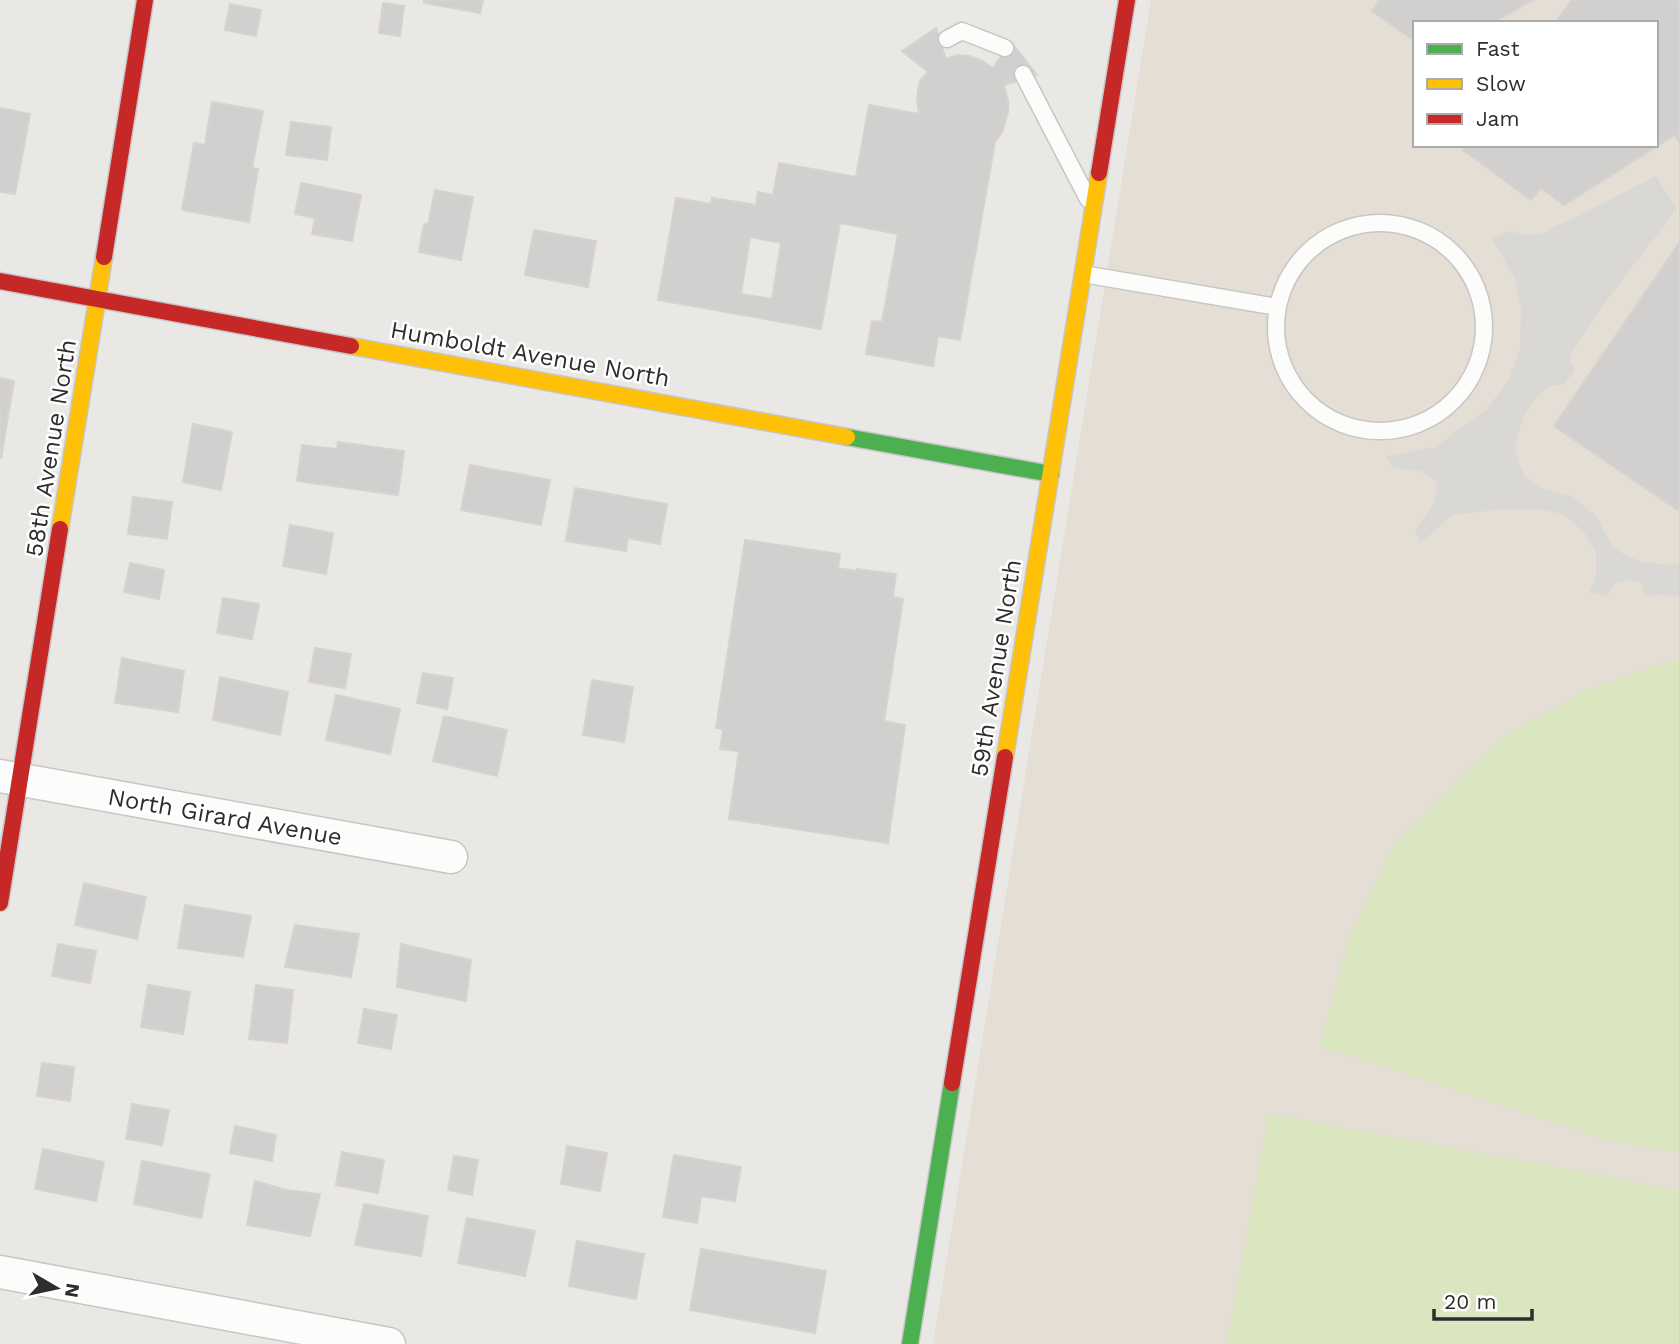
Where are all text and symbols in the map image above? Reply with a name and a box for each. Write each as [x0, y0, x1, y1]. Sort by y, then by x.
legend [1413, 21, 1658, 147]
text: Fast [1476, 36, 1520, 61]
text: Slow [1476, 71, 1526, 96]
text: Jam [1476, 106, 1519, 131]
street label: Humboldt Avenue North [388, 316, 672, 392]
street label: 58th Avenue North [20, 337, 82, 559]
street label: 59th Avenue North [965, 557, 1027, 779]
street label: North Girard Avenue [106, 783, 344, 851]
north arrow [21, 1253, 91, 1323]
scale bar [1434, 1278, 1532, 1322]
text: N [60, 1282, 85, 1299]
text: 20 m [1444, 1289, 1496, 1314]

